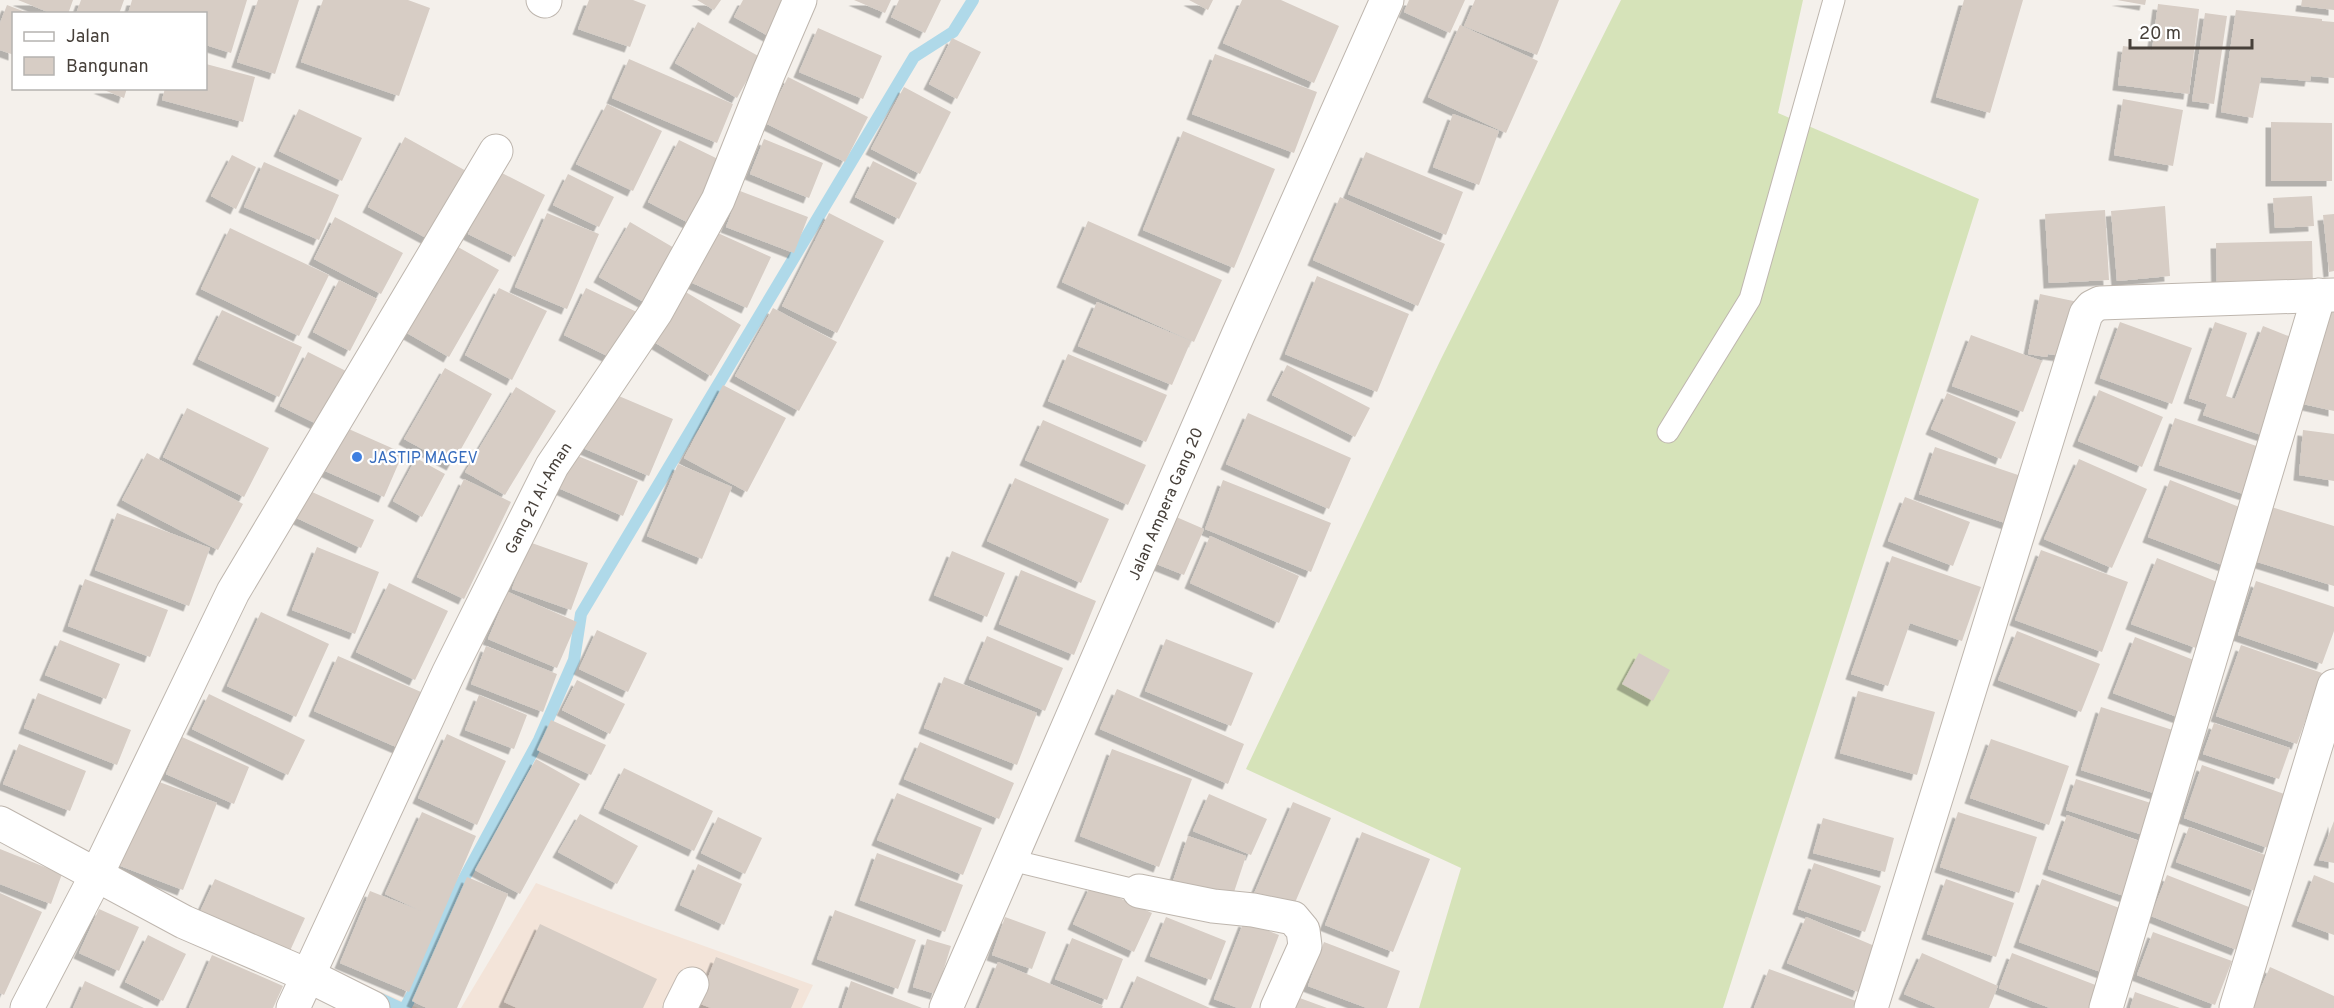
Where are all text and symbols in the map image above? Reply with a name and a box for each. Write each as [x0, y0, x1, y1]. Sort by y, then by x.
legend [12, 12, 207, 90]
scale bar [2130, 12, 2252, 50]
text: 20 m [2139, 23, 2181, 46]
text: Jalan [66, 26, 110, 49]
text: Bangunan [66, 56, 149, 79]
street label: Jalan Ampera Gang 20 [1125, 425, 1209, 584]
street label: Gang 21 Al-Aman [502, 439, 577, 558]
place label: JASTIP MAGEV [369, 449, 478, 469]
marker: JASTIP MAGEV [350, 450, 364, 464]

